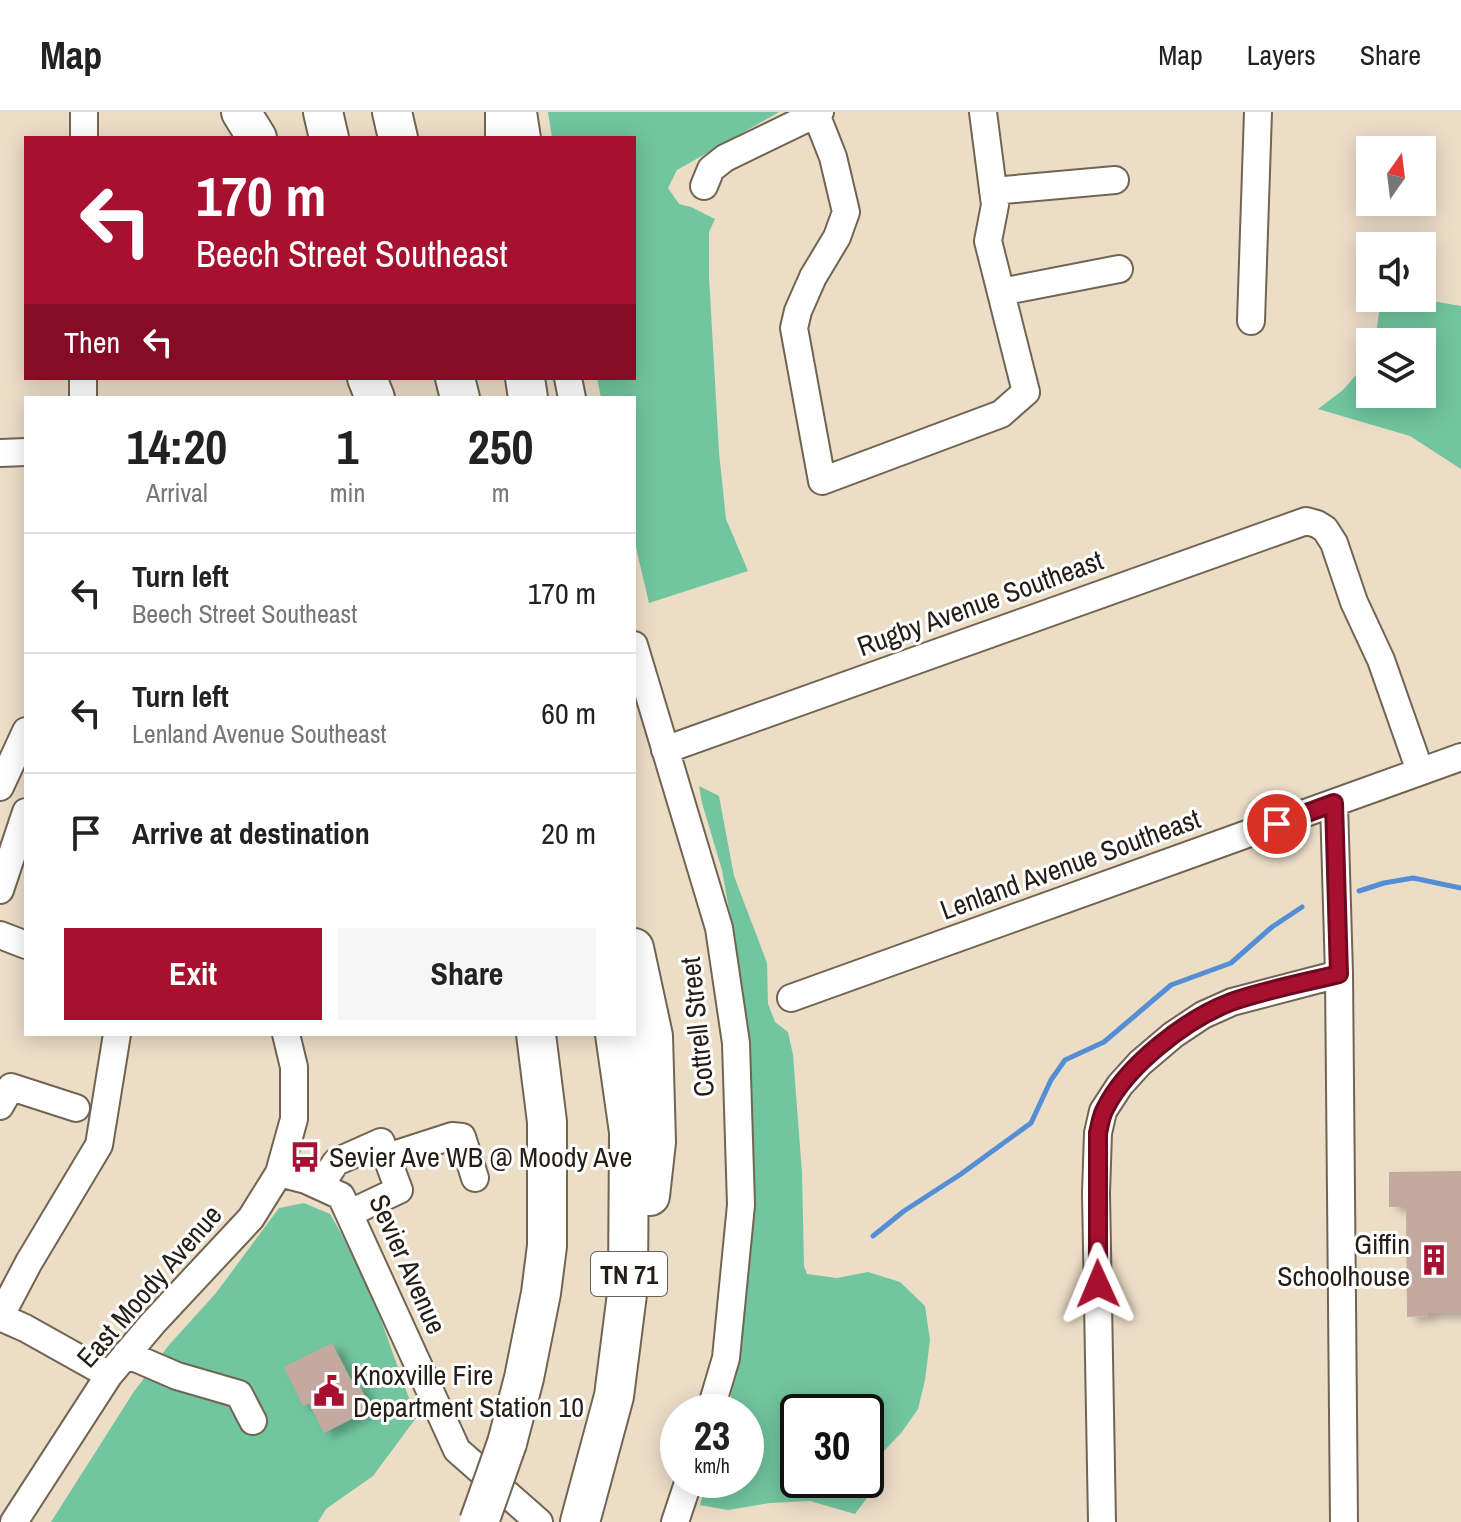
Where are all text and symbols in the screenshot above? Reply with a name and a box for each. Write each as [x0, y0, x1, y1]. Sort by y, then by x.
text: Map [40, 30, 102, 81]
text: Map [1158, 36, 1203, 74]
text: Layers [1247, 36, 1316, 74]
text: Share [1360, 36, 1421, 74]
north arrow [1356, 136, 1436, 216]
map controls [1356, 136, 1436, 408]
text: 170 m [196, 158, 326, 233]
icon: left [64, 168, 168, 272]
text: Beech Street Southeast [196, 230, 508, 278]
button: sound [1356, 232, 1436, 312]
icon: left [136, 320, 180, 364]
text: Then [64, 322, 120, 362]
button: layers [1356, 328, 1436, 408]
text: 14:20 [127, 414, 227, 479]
text: 1 [337, 414, 358, 479]
text: 250 [468, 414, 533, 479]
text: Arrival [146, 475, 208, 510]
text: min [330, 475, 365, 510]
text: m [492, 475, 510, 510]
street label: Rugby Avenue Southeast [852, 541, 1108, 665]
text: Turn left [132, 556, 229, 596]
icon: left [64, 571, 108, 615]
text: 170 m [528, 573, 596, 613]
text: Beech Street Southeast [132, 596, 357, 631]
text: Turn left [132, 676, 229, 716]
icon: left [64, 691, 108, 735]
text: 60 m [541, 693, 596, 733]
text: Lenland Avenue Southeast [132, 716, 387, 751]
pin [1243, 790, 1311, 858]
street label: Lenland Avenue Southeast [935, 799, 1205, 929]
icon: arrive [1255, 802, 1299, 846]
icon: arrive [64, 811, 108, 855]
text: Arrive at destination [132, 813, 370, 853]
text: 20 m [541, 813, 596, 853]
button: Exit [64, 928, 322, 1020]
button: Share [338, 928, 596, 1020]
street label: Cottrell Street [671, 955, 723, 1099]
place label: Sevier Ave WB @ Moody Ave [329, 1138, 632, 1176]
bus stop icon: Sevier Ave WB @ Moody Ave [288, 1140, 322, 1174]
street label: Sevier Avenue [360, 1188, 456, 1340]
street label: East Moody Avenue [68, 1197, 230, 1375]
place label: Giffin Schoolhouse [1277, 1225, 1410, 1295]
position arrow [1056, 1242, 1140, 1326]
building icon: Giffin Schoolhouse [1417, 1243, 1451, 1277]
road number: TN 71 [591, 1252, 667, 1296]
place label: Knoxville Fire Department Station 10 [353, 1356, 584, 1426]
public building icon: Knoxville Fire Department Station 10 [312, 1374, 346, 1408]
speed limit sign: 30 [780, 1394, 884, 1498]
text: 23 [694, 1409, 730, 1462]
text: km/h [694, 1452, 730, 1479]

